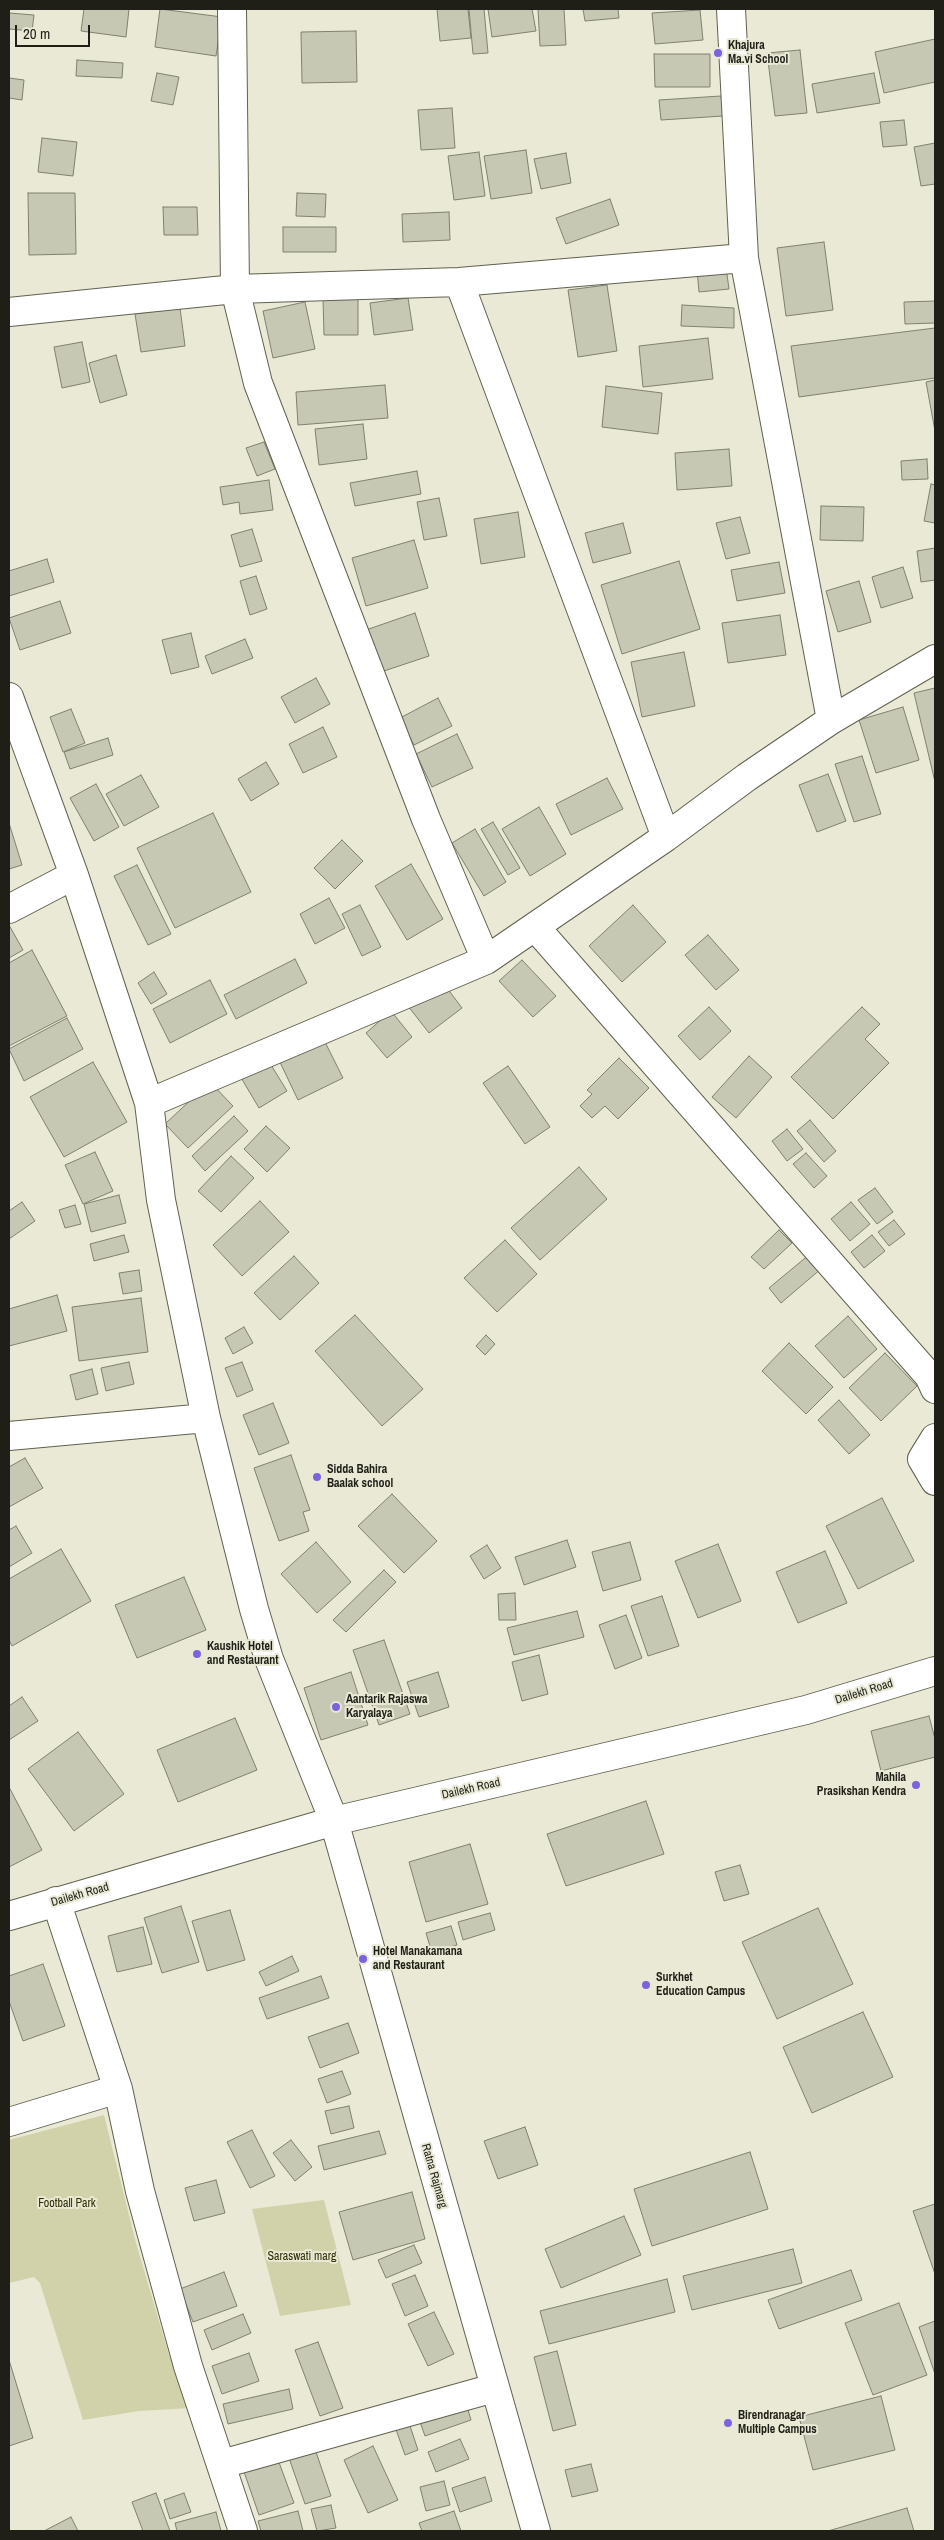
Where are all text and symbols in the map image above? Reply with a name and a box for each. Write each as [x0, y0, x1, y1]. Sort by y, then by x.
scale bar [18, 15, 92, 47]
text: 20 m [23, 23, 50, 44]
place label: Khajura Ma.vi School [728, 39, 788, 67]
marker: Khajura Ma.vi School [712, 47, 724, 59]
place label: Sidda Bahira Baalak school [327, 1463, 393, 1491]
marker: Sidda Bahira Baalak school [311, 1471, 323, 1483]
place label: Kaushik Hotel and Restaurant [207, 1640, 279, 1668]
marker: Kaushik Hotel and Restaurant [191, 1648, 203, 1660]
street label: Dailekh Road [833, 1676, 895, 1708]
place label: Aantarik Rajaswa Karyalaya [346, 1693, 427, 1721]
marker: Aantarik Rajaswa Karyalaya [330, 1701, 342, 1713]
place label: Mahila Prasikshan Kendra [817, 1771, 906, 1799]
street label: Dailekh Road [440, 1775, 502, 1803]
marker: Mahila Prasikshan Kendra [910, 1779, 922, 1791]
street label: Dailekh Road [49, 1880, 111, 1910]
place label: Hotel Manakamana and Restaurant [373, 1945, 462, 1973]
marker: Hotel Manakamana and Restaurant [357, 1953, 369, 1965]
place label: Surkhet Education Campus [656, 1971, 745, 1999]
marker: Surkhet Education Campus [640, 1979, 652, 1991]
street label: Ratna Rajmarg [418, 2142, 450, 2210]
park label: Football Park [38, 2197, 96, 2211]
park label: Saraswati marg [268, 2250, 336, 2264]
place label: Birendranagar Multiple Campus [738, 2409, 817, 2437]
marker: Birendranagar Multiple Campus [722, 2417, 734, 2429]

